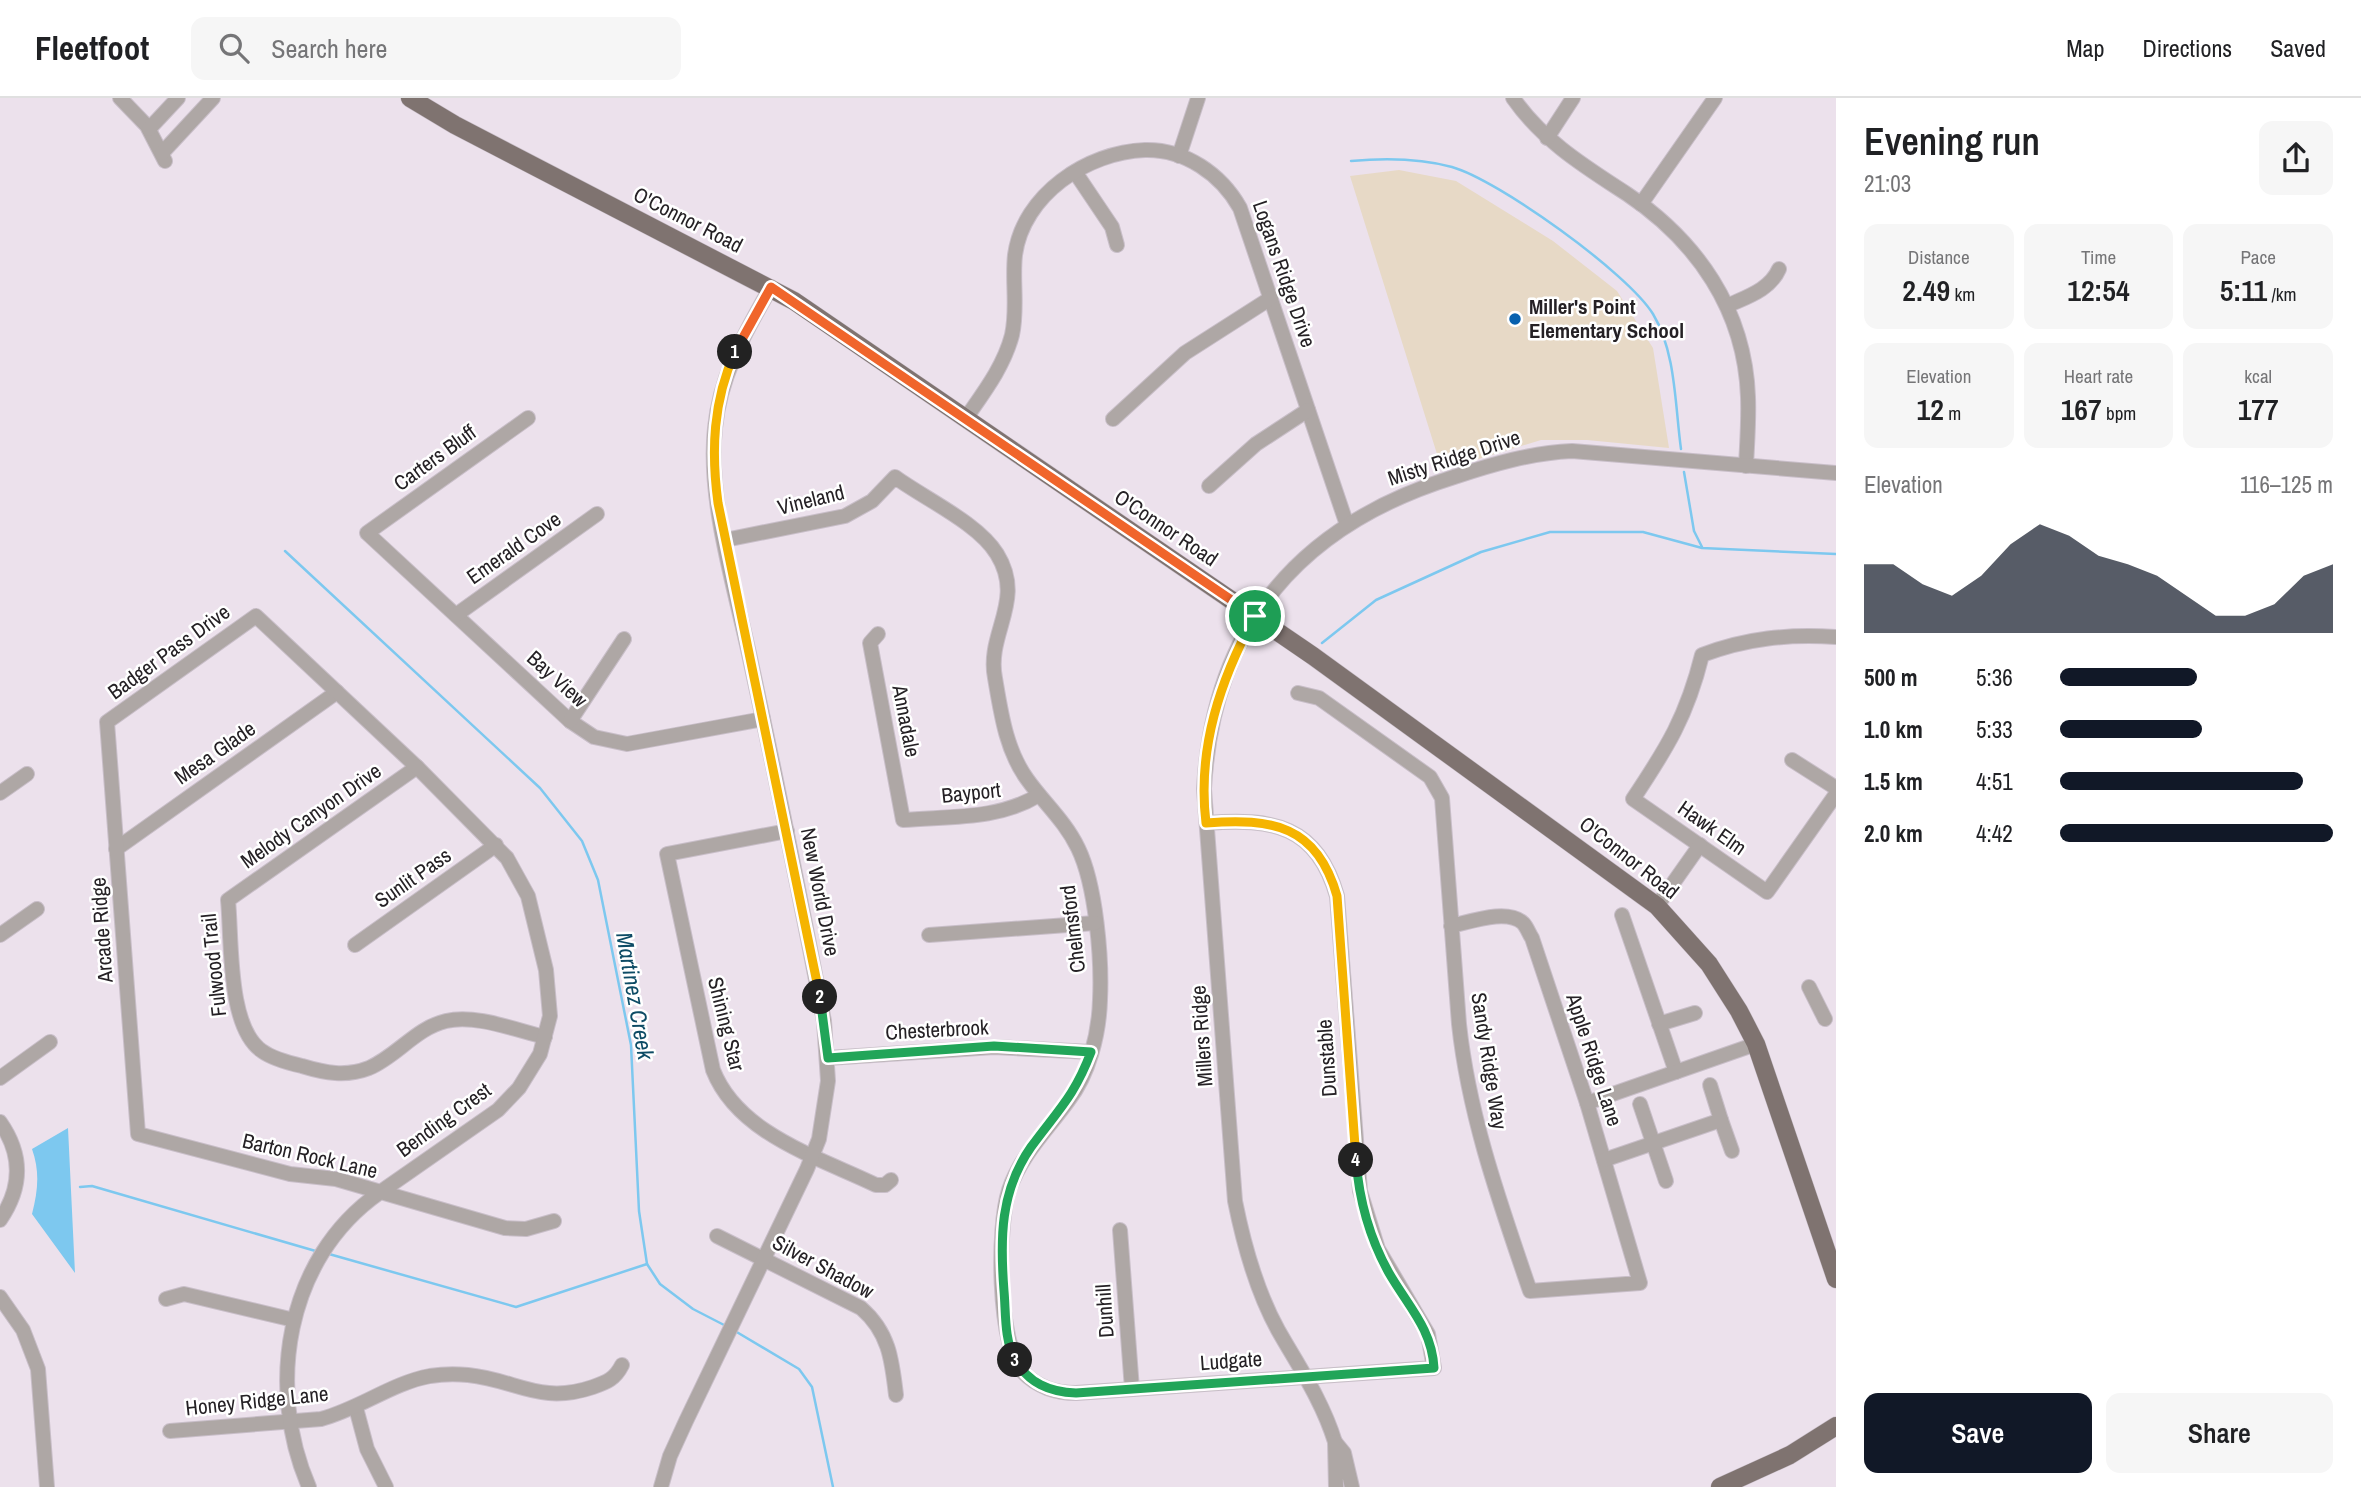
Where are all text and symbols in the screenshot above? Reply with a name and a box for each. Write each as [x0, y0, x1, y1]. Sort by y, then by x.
search box [191, 17, 681, 80]
text: Fleetfoot [35, 26, 149, 70]
icon: search [215, 29, 253, 67]
text: Search here [271, 31, 387, 66]
text: Map [2066, 32, 2104, 64]
text: Directions [2142, 32, 2232, 64]
text: Saved [2270, 32, 2326, 64]
text: Evening run [1864, 116, 2040, 167]
button: share [2259, 121, 2333, 195]
text: 21:03 [1864, 168, 1911, 199]
street label: O'Connor Road [629, 180, 748, 260]
street label: Logans Ridge Drive [1246, 197, 1323, 351]
text: Distance [1908, 244, 1970, 270]
text: Time [2081, 244, 2116, 270]
text: Pace [2240, 244, 2276, 270]
text: 2.49 [1902, 270, 1950, 310]
text: 12:54 [2067, 270, 2130, 310]
text: 5:11 [2220, 270, 2267, 310]
text: km [1950, 281, 1975, 307]
text: /km [2267, 281, 2297, 307]
place label: Miller's Point Elementary School [1529, 292, 1684, 345]
marker: Miller's Point Elementary School [1507, 311, 1523, 327]
pin: 1 [718, 334, 752, 370]
text: 1 [730, 338, 739, 364]
text: Elevation [1906, 363, 1971, 389]
text: Heart rate [2064, 363, 2133, 389]
text: kcal [2244, 363, 2272, 389]
text: 12 [1916, 389, 1944, 429]
text: 167 [2061, 389, 2102, 429]
text: 177 [2238, 389, 2279, 429]
text: m [1944, 400, 1961, 426]
text: bpm [2102, 400, 2136, 426]
street label: Carters Bluff [388, 417, 482, 497]
street label: Misty Ridge Drive [1384, 422, 1524, 493]
text: Elevation [1864, 469, 1943, 500]
text: 116–125 m [2240, 469, 2333, 500]
street label: Vineland [775, 477, 847, 522]
street label: O'Connor Road [1109, 482, 1224, 573]
street label: Emerald Cove [461, 504, 567, 591]
pin [1225, 586, 1285, 646]
street label: Badger Pass Drive [102, 597, 236, 706]
icon: arrive [1236, 597, 1274, 635]
street label: Bay View [521, 644, 594, 714]
text: 500 m [1864, 662, 1917, 693]
text: 5:36 [1976, 662, 2013, 693]
street label: Annadale [885, 681, 928, 759]
street label: Mesa Glade [168, 714, 261, 791]
text: 1.0 km [1864, 714, 1923, 745]
text: 5:33 [1976, 714, 2013, 745]
street label: Melody Canyon Drive [235, 756, 387, 875]
text: 1.5 km [1864, 766, 1923, 797]
text: 4:51 [1976, 766, 2013, 797]
street label: Bayport [940, 775, 1002, 810]
street label: Hawk Elm [1672, 793, 1752, 862]
street label: O'Connor Road [1573, 810, 1685, 906]
text: 2.0 km [1864, 818, 1923, 849]
text: 4:42 [1976, 818, 2013, 849]
street label: New World Drive [794, 825, 847, 958]
street label: Sunlit Pass [369, 841, 457, 914]
street label: Arcade Ridge [83, 877, 120, 985]
street label: Chelmsford [1053, 884, 1092, 975]
street label: Fulwood Trail [194, 912, 233, 1018]
water label: Martinez Creek [609, 930, 662, 1064]
street label: Shining Star [701, 974, 752, 1074]
pin: 2 [802, 979, 838, 1014]
text: 2 [815, 983, 824, 1009]
street label: Millers Ridge [1183, 984, 1220, 1088]
street label: Apple Ridge Lane [1559, 989, 1630, 1130]
street label: Sandy Ridge Way [1464, 990, 1515, 1132]
street label: Chesterbrook [885, 1012, 990, 1047]
street label: Dunstable [1309, 1018, 1344, 1098]
street label: Bending Crest [391, 1075, 497, 1164]
street label: Barton Rock Lane [240, 1126, 381, 1185]
pin: 4 [1338, 1142, 1374, 1178]
text: 4 [1351, 1146, 1360, 1172]
street label: Silver Shadow [767, 1228, 880, 1306]
street label: Dunhill [1088, 1283, 1121, 1339]
pin: 3 [998, 1342, 1032, 1378]
street label: Ludgate [1199, 1344, 1263, 1377]
text: 3 [1010, 1346, 1019, 1372]
street label: Honey Ridge Lane [184, 1379, 330, 1422]
button: Save [1864, 1393, 2092, 1473]
button: Share [2106, 1393, 2333, 1473]

